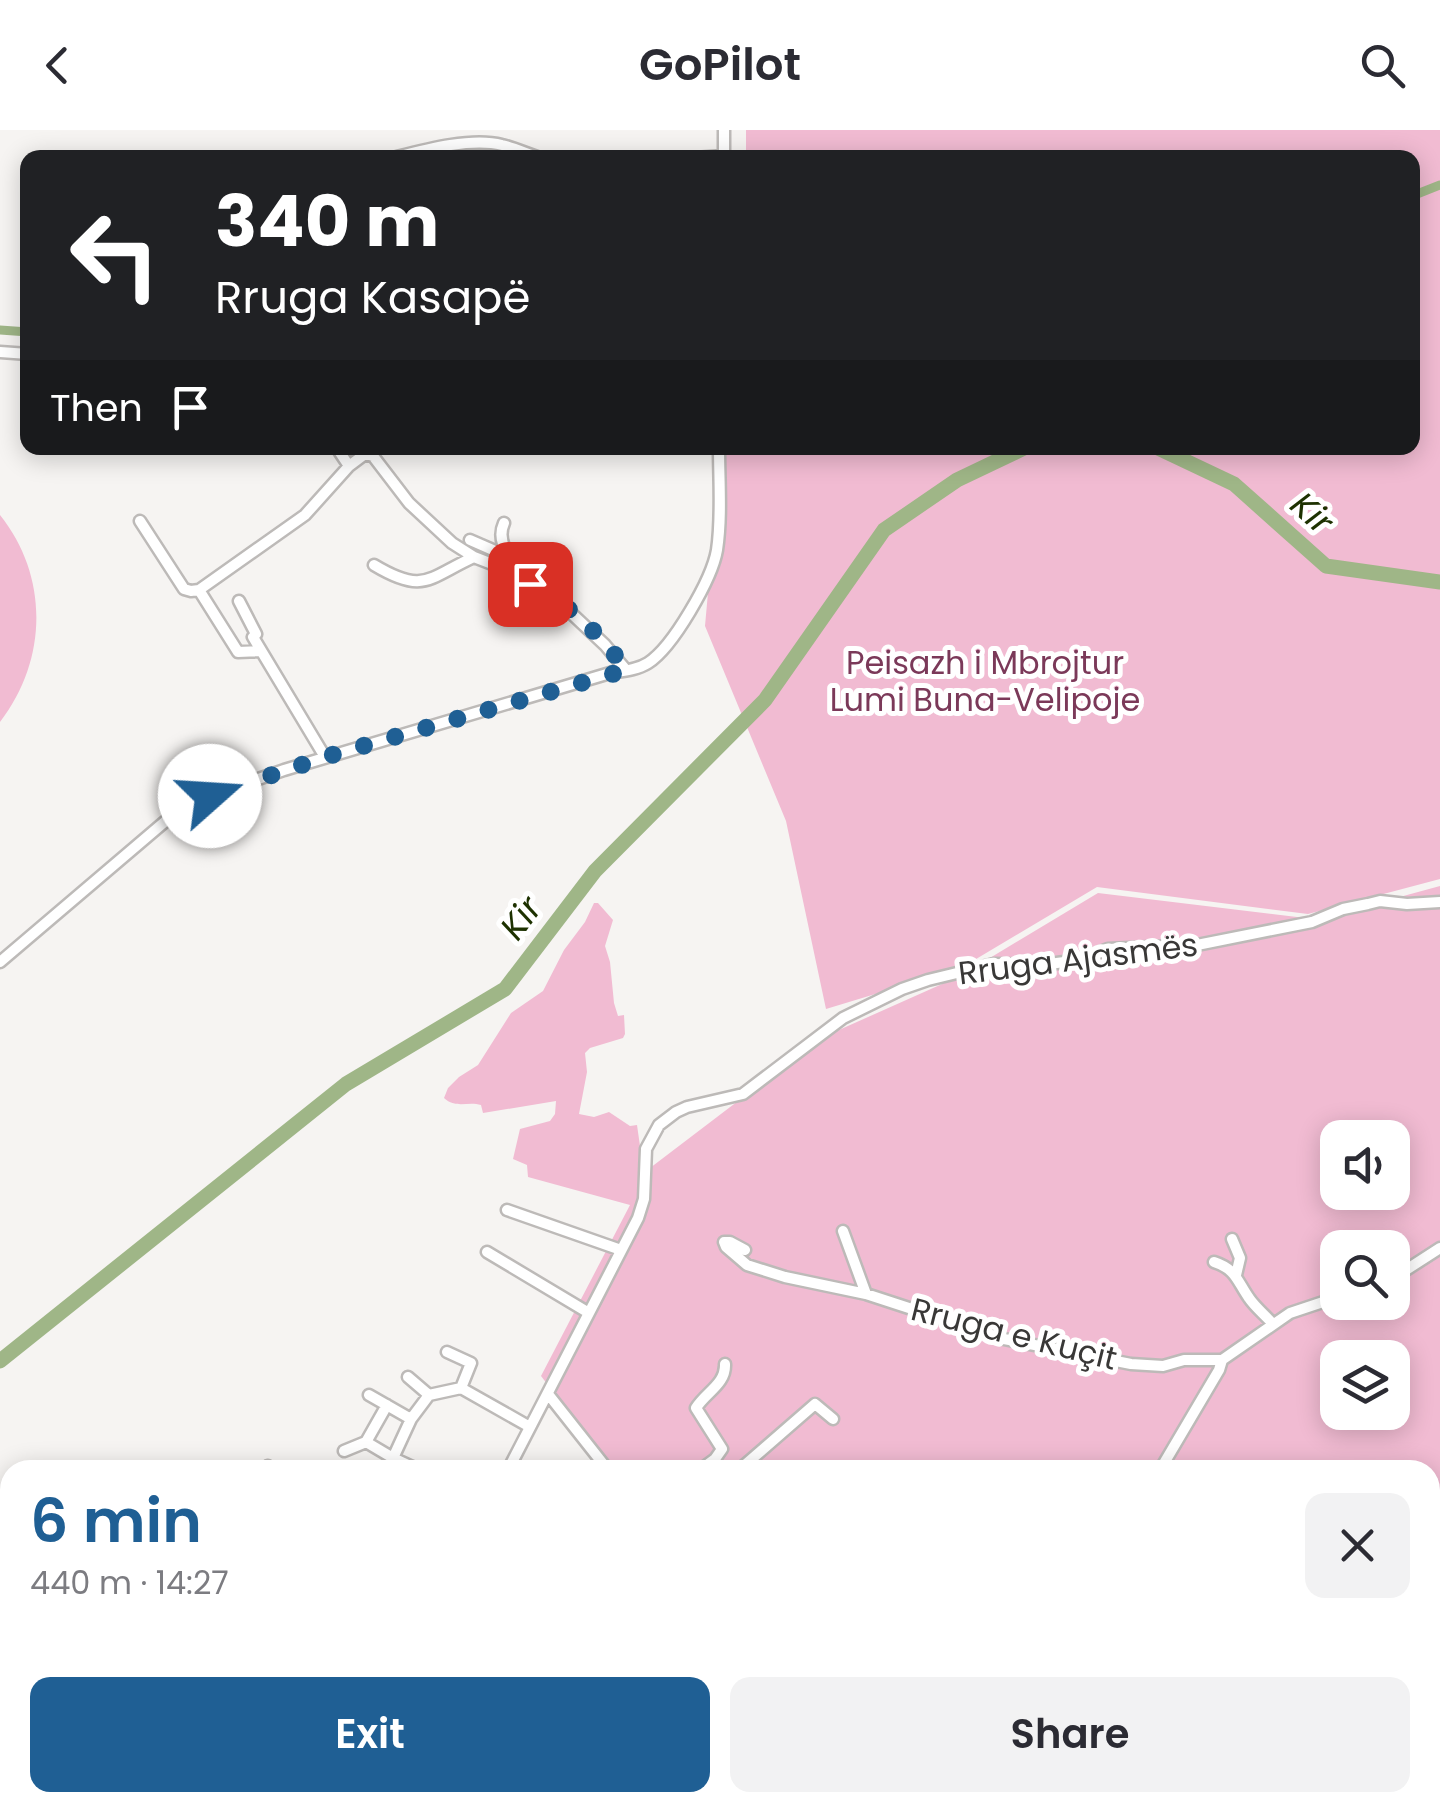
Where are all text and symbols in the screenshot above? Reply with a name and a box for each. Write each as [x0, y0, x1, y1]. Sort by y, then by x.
text: GoPilot [639, 33, 801, 96]
icon: back [30, 38, 85, 93]
icon: search [1355, 38, 1410, 93]
text: 340 m [215, 172, 439, 271]
icon: left [50, 190, 180, 320]
text: Rruga Kasapë [215, 266, 530, 329]
icon: arrive [163, 380, 218, 435]
text: Then [50, 381, 143, 434]
water label: Kir [1280, 480, 1345, 546]
pin [488, 542, 573, 627]
icon: arrive [503, 557, 558, 612]
park label: Peisazh i Mbrojtur Lumi Buna-Velipoje [830, 640, 1140, 722]
position arrow [158, 744, 262, 848]
water label: Kir [488, 885, 554, 949]
street label: Rruga Ajasmës [956, 921, 1200, 996]
map controls [1320, 1120, 1410, 1430]
button: sound [1320, 1120, 1410, 1210]
button: search [1320, 1230, 1410, 1320]
street label: Rruga e Kuçit [906, 1286, 1122, 1381]
button: layers [1320, 1340, 1410, 1430]
text: 6 min [30, 1479, 202, 1563]
button: close [1305, 1493, 1410, 1598]
text: 440 m · 14:27 [30, 1560, 229, 1605]
button: Exit [30, 1677, 710, 1792]
button: Share [730, 1677, 1410, 1792]

